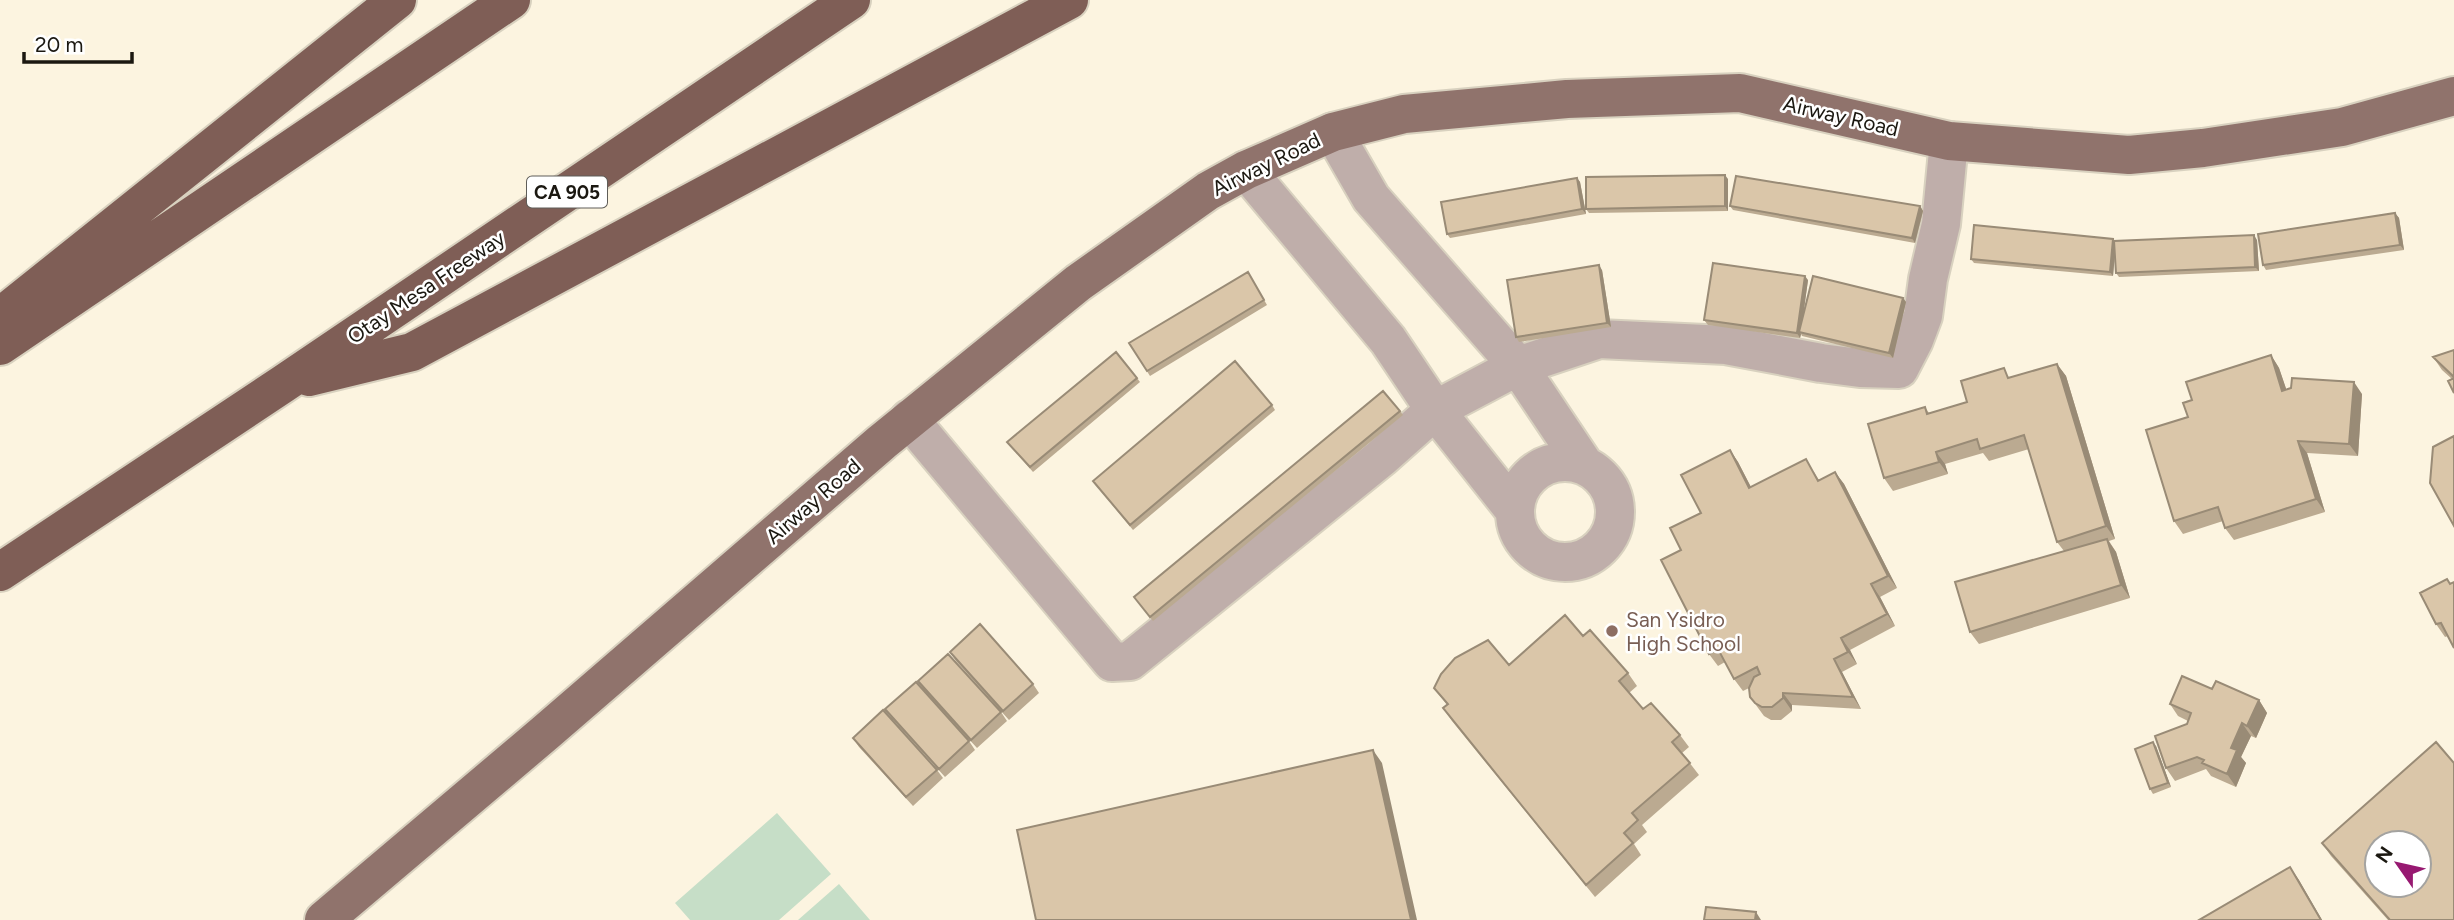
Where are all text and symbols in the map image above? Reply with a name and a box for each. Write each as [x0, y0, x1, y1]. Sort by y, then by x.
scale bar [24, 21, 133, 65]
text: 20 m [35, 32, 83, 57]
street label: Airway Road [1781, 91, 1901, 141]
street label: Airway Road [1208, 127, 1324, 201]
road number: CA 905 [527, 176, 607, 208]
street label: Otay Mesa Freeway [342, 225, 510, 349]
street label: Airway Road [760, 453, 866, 549]
place label: San Ysidro High School [1626, 607, 1741, 656]
marker: San Ysidro High School [1604, 623, 1620, 639]
north arrow [2363, 829, 2433, 899]
text: N [2371, 842, 2398, 867]

